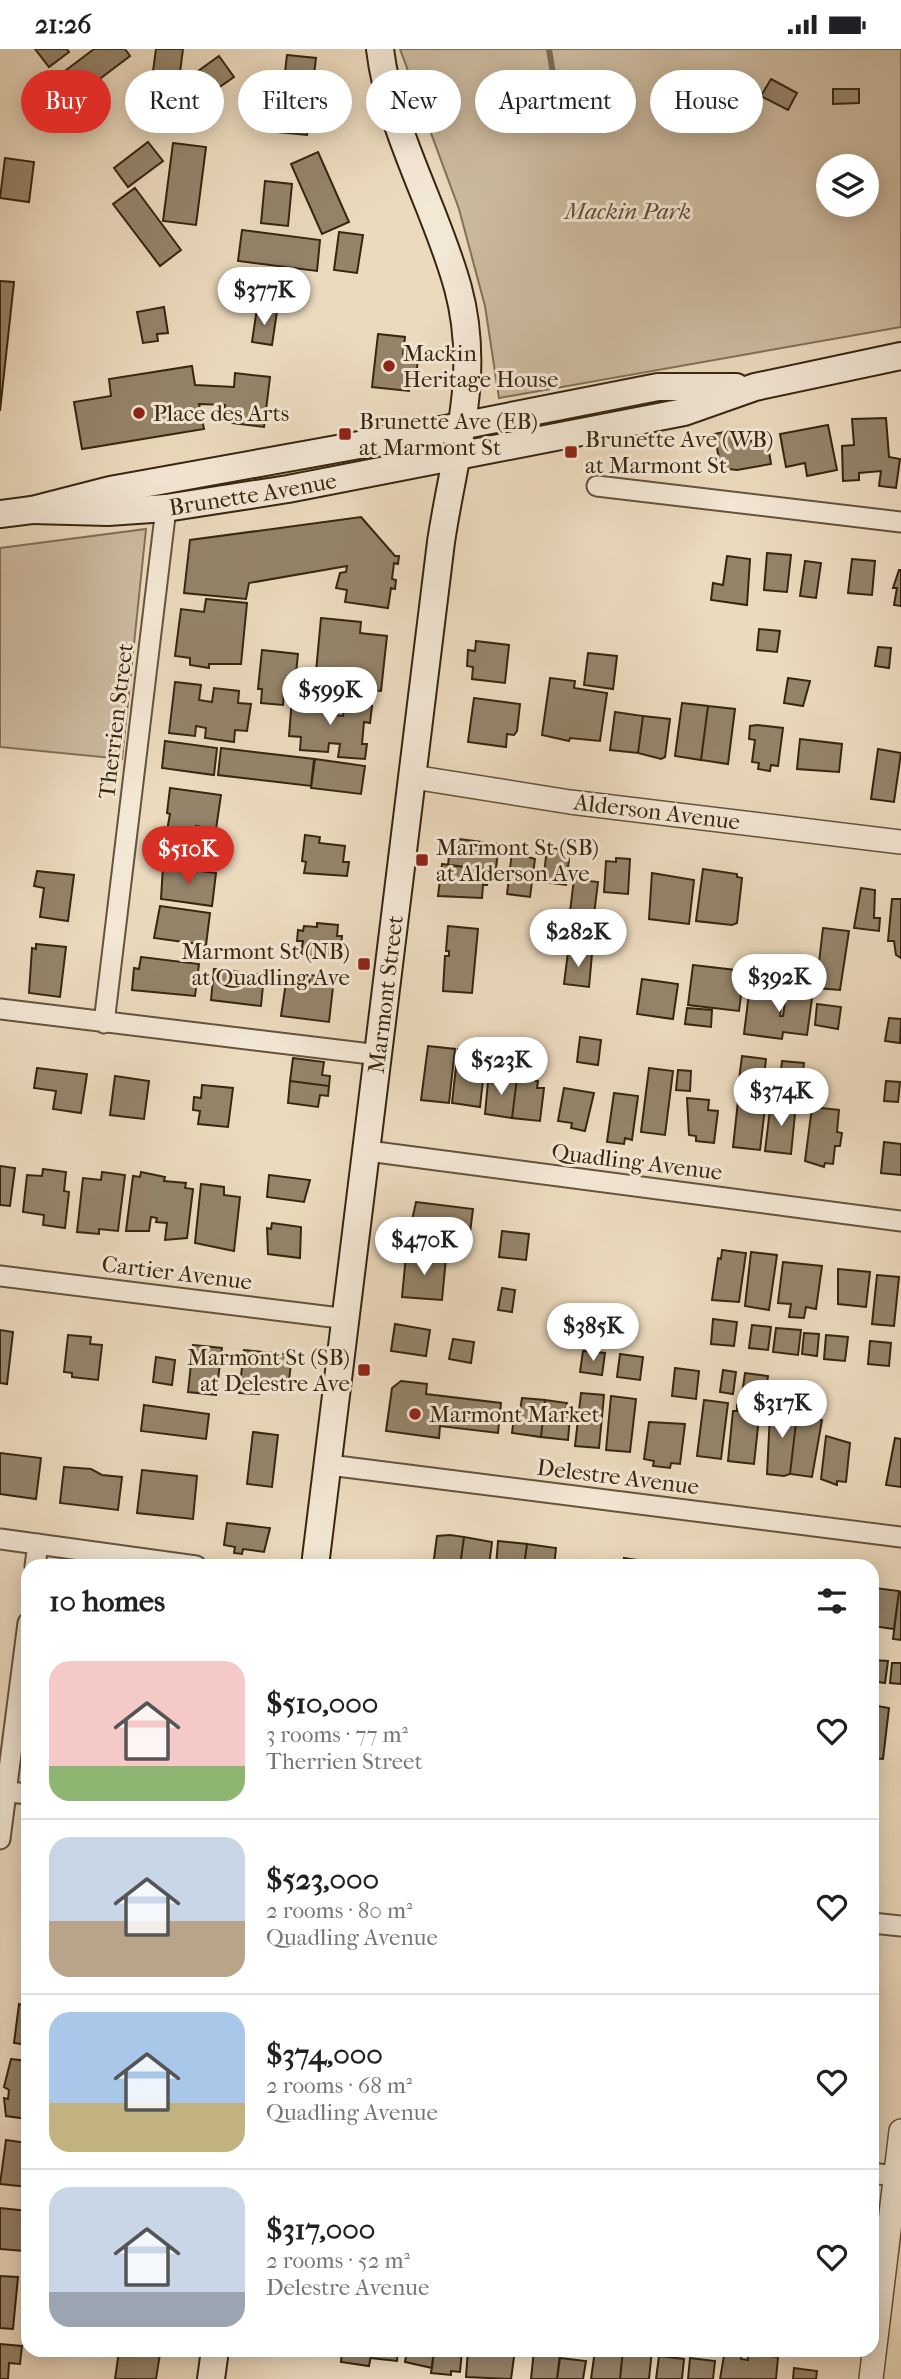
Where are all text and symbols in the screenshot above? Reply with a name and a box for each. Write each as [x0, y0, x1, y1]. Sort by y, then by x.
text: 21:26 [35, 9, 91, 40]
chip: Buy [21, 70, 111, 133]
chip: Rent [125, 70, 224, 133]
chip: Filters [238, 70, 352, 133]
chip: New [366, 70, 461, 133]
chip: Apartment [475, 70, 636, 133]
chip: House [650, 70, 763, 133]
map controls [816, 154, 879, 217]
button: layers [816, 154, 879, 217]
park label: Mackin Park [563, 198, 691, 225]
pin: $377K [215, 267, 313, 327]
text: $377K [233, 276, 295, 303]
place label: Mackin Heritage House [403, 340, 558, 393]
marker: Mackin Heritage House [381, 358, 397, 374]
place label: Place des Arts [153, 400, 289, 427]
marker: Place des Arts [131, 405, 147, 421]
place label: Brunette Ave (EB) at Marmont St [359, 408, 538, 461]
marker: Brunette Ave (EB) at Marmont St [337, 426, 353, 442]
place label: Brunette Ave (WB) at Marmont St [585, 426, 773, 479]
marker: Brunette Ave (WB) at Marmont St [563, 444, 579, 460]
street label: Brunette Avenue [167, 466, 339, 521]
street label: Therrien Street [93, 642, 139, 800]
pin: $599K [281, 667, 379, 727]
text: $599K [298, 676, 362, 703]
street label: Alderson Avenue [571, 788, 742, 836]
pin: $510K [139, 827, 237, 886]
place label: Marmont St (SB) at Alderson Ave [436, 834, 599, 887]
text: $510K [158, 835, 218, 862]
marker: Marmont St (SB) at Alderson Ave [414, 852, 430, 868]
pin: $282K [529, 909, 627, 969]
street label: Marmont Street [362, 914, 408, 1075]
text: $282K [546, 918, 610, 945]
place label: Marmont St (NB) at Quadling Ave [181, 938, 350, 991]
pin: $392K [730, 955, 828, 1014]
marker: Marmont St (NB) at Quadling Ave [356, 956, 372, 972]
text: $392K [748, 963, 810, 990]
pin: $523K [452, 1037, 550, 1097]
text: $523K [471, 1046, 531, 1073]
pin: $374K [732, 1069, 830, 1128]
text: $374K [750, 1077, 812, 1104]
street label: Quadling Avenue [550, 1138, 724, 1186]
pin: $470K [375, 1217, 473, 1277]
text: $470K [391, 1226, 457, 1253]
street label: Cartier Avenue [100, 1250, 254, 1296]
pin: $385K [544, 1303, 642, 1363]
text: $385K [563, 1312, 623, 1339]
place label: Marmont St (SB) at Delestre Ave [187, 1344, 350, 1397]
marker: Marmont St (SB) at Delestre Ave [356, 1362, 372, 1378]
pin: $317K [733, 1381, 831, 1440]
text: $317K [753, 1389, 811, 1416]
place label: Marmont Market [429, 1401, 600, 1428]
marker: Marmont Market [407, 1406, 423, 1422]
street label: Delestre Avenue [535, 1454, 701, 1500]
icon: filters [813, 1582, 851, 1620]
text: 10 homes [49, 1584, 165, 1619]
text: $510,000 [266, 1686, 378, 1721]
icon: home [105, 1689, 189, 1773]
icon: heart [813, 1712, 851, 1750]
text: 3 rooms · 77 m² [266, 1721, 408, 1748]
text: Therrien Street [266, 1748, 423, 1775]
text: $523,000 [266, 1862, 379, 1897]
icon: home [105, 1865, 189, 1949]
icon: heart [813, 1888, 851, 1926]
text: 2 rooms · 80 m² [266, 1897, 413, 1924]
text: Quadling Avenue [266, 1924, 438, 1951]
text: $374,000 [266, 2037, 383, 2072]
icon: home [105, 2040, 189, 2124]
icon: heart [813, 2063, 851, 2101]
text: 2 rooms · 68 m² [266, 2072, 412, 2099]
text: Quadling Avenue [266, 2099, 438, 2126]
text: $317,000 [266, 2212, 375, 2247]
icon: home [105, 2215, 189, 2299]
icon: heart [813, 2238, 851, 2276]
text: 2 rooms · 52 m² [266, 2247, 410, 2274]
text: Delestre Avenue [266, 2274, 429, 2301]

